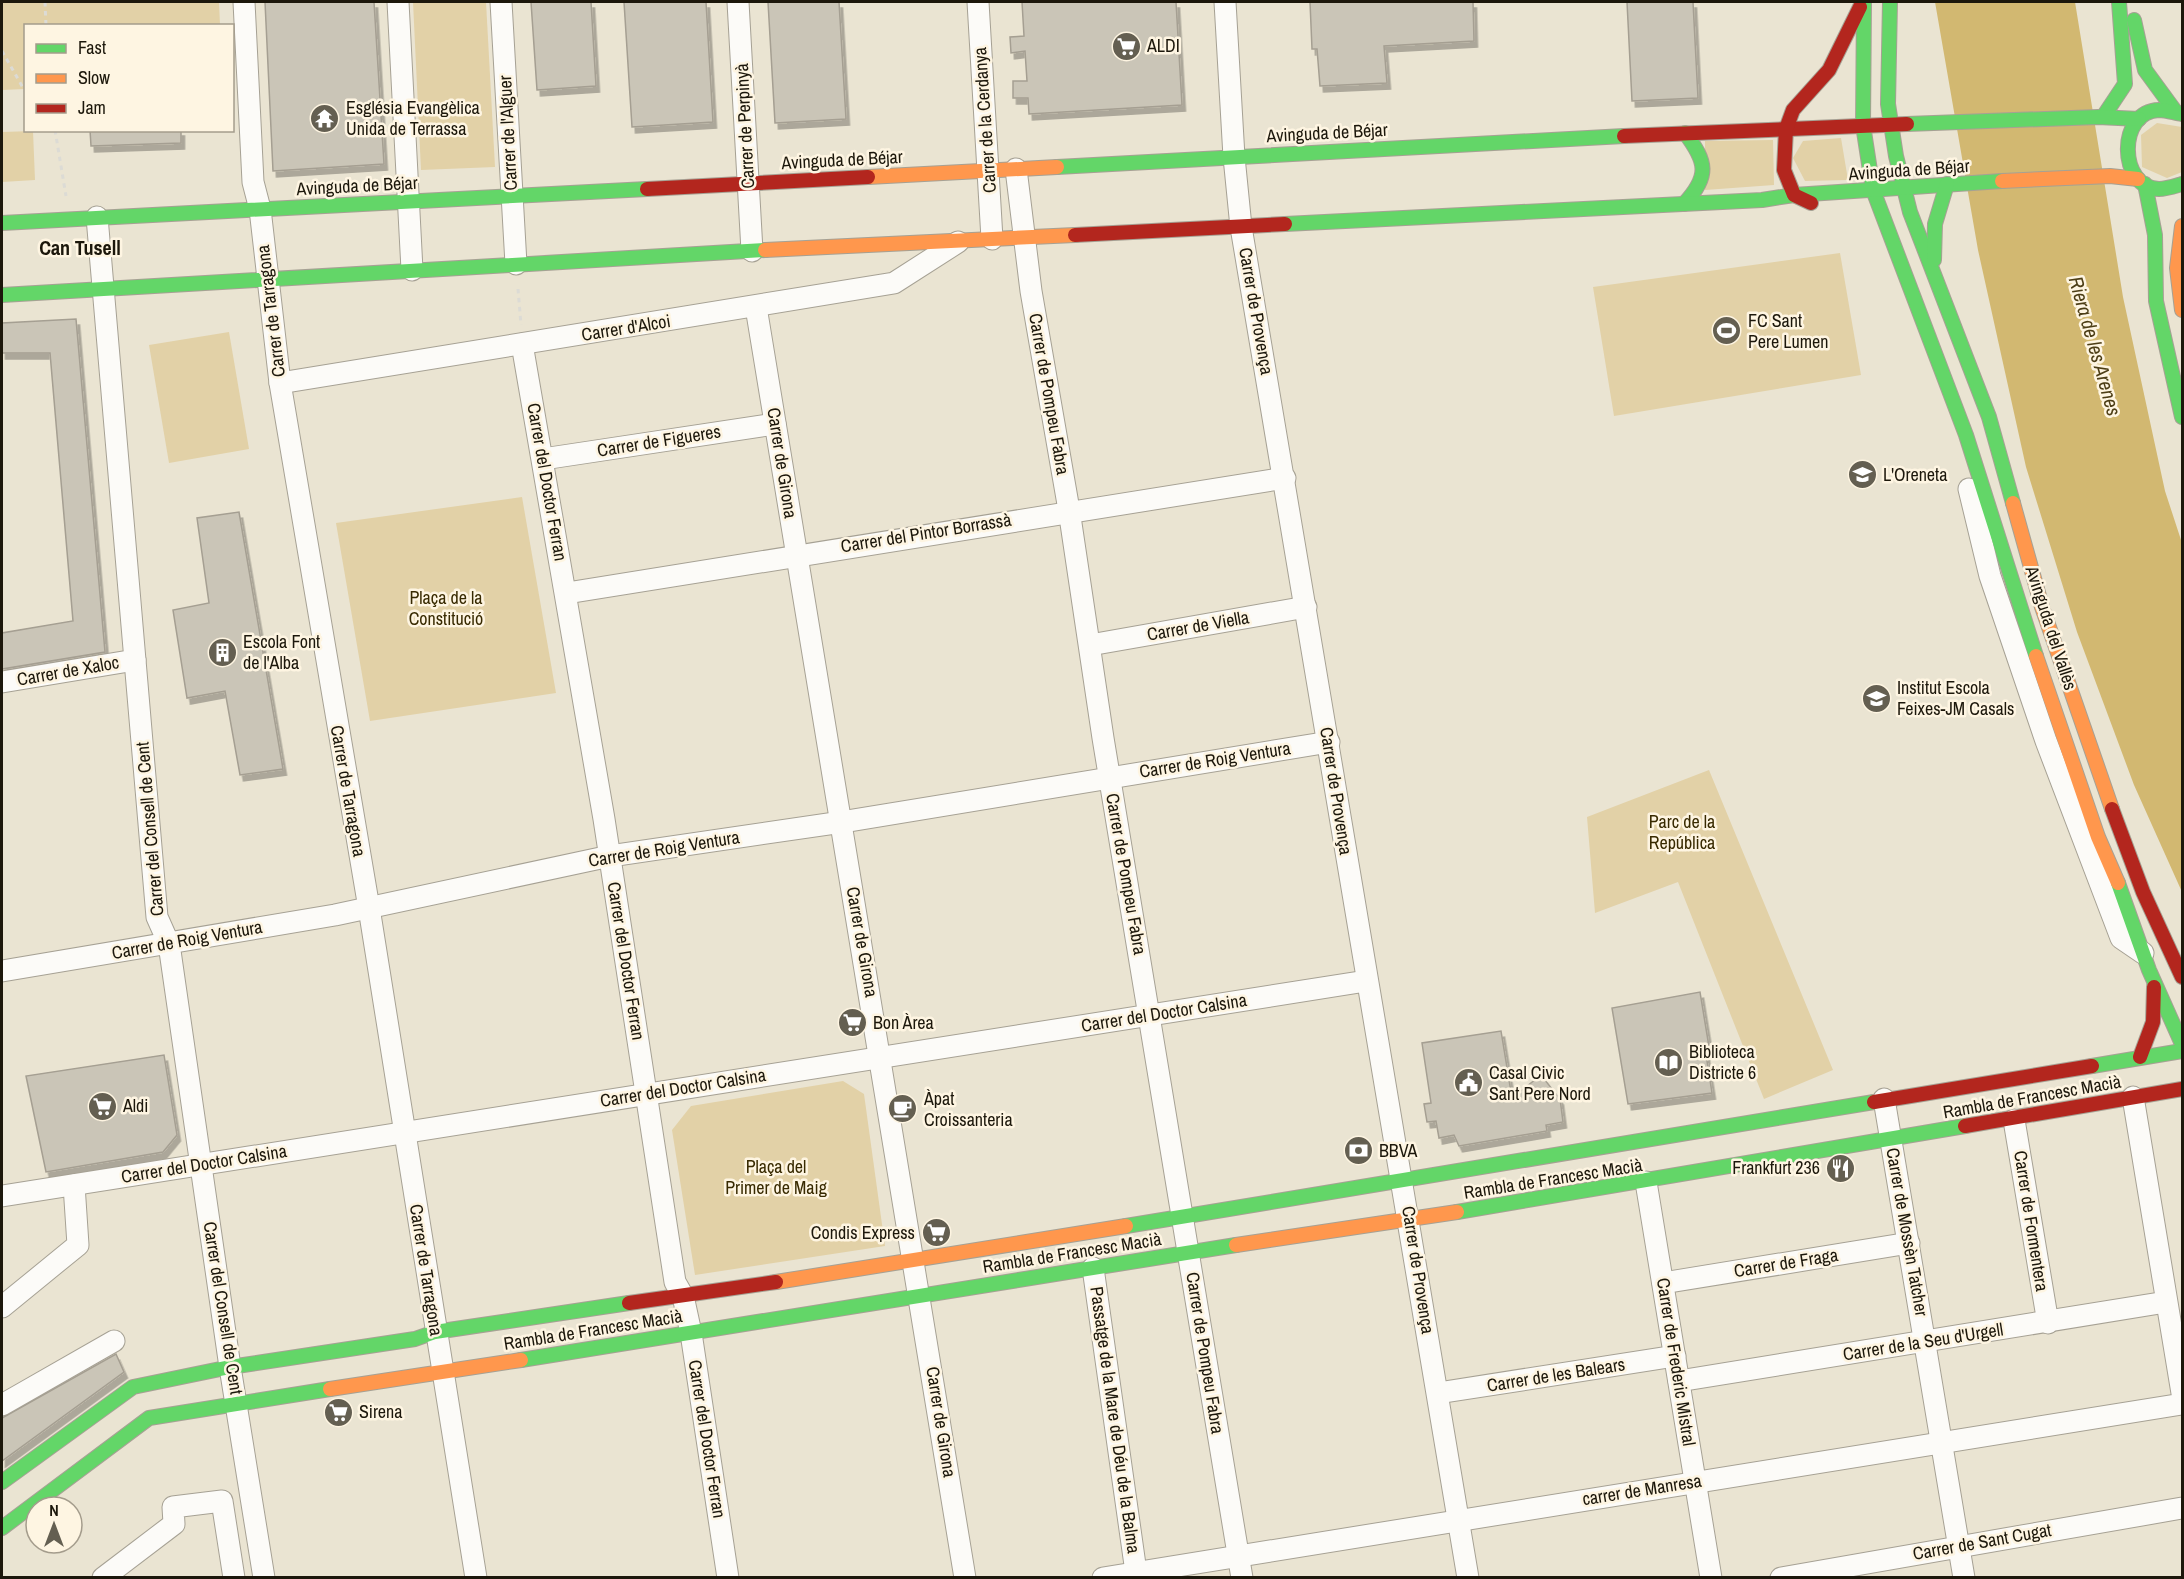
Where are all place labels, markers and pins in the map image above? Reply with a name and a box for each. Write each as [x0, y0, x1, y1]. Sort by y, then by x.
supermarket icon: ALDI [1110, 30, 1142, 62]
place label: ALDI [1146, 33, 1180, 58]
place label: Església Evangèlica Unida de Terrassa [346, 95, 480, 141]
temple icon: Església Evangèlica Unida de Terrassa [309, 102, 341, 134]
place label: FC Sant Pere Lumen [1748, 308, 1828, 354]
sports icon: FC Sant Pere Lumen [1711, 315, 1743, 347]
school or university icon: L'Oreneta [1846, 459, 1878, 491]
place label: L'Oreneta [1883, 462, 1947, 487]
place label: Escola Font de l'Alba [243, 629, 320, 675]
building icon: Escola Font de l'Alba [206, 636, 238, 668]
place label: Institut Escola Feixes-JM Casals [1897, 675, 2014, 721]
school or university icon: Institut Escola Feixes-JM Casals [1860, 682, 1892, 714]
supermarket icon: Bon Àrea [836, 1007, 868, 1039]
place label: Bon Àrea [873, 1010, 934, 1035]
place label: Biblioteca Districte 6 [1689, 1039, 1756, 1085]
library icon: Biblioteca Districte 6 [1652, 1046, 1684, 1078]
place label: Casal Civic Sant Pere Nord [1489, 1060, 1591, 1106]
public building icon: Casal Civic Sant Pere Nord [1452, 1067, 1484, 1099]
place label: Àpat Croissanteria [923, 1086, 1013, 1132]
supermarket icon: Aldi [86, 1090, 118, 1122]
place label: Aldi [122, 1093, 148, 1118]
cafe icon: Àpat Croissanteria [887, 1093, 919, 1125]
bank icon: BBVA [1342, 1135, 1374, 1167]
place label: BBVA [1379, 1138, 1417, 1163]
restaurant icon: Frankfurt 236 [1825, 1152, 1857, 1184]
place label: Frankfurt 236 [1732, 1155, 1820, 1180]
supermarket icon: Condis Express [920, 1217, 952, 1249]
place label: Condis Express [811, 1220, 915, 1245]
supermarket icon: Sirena [322, 1396, 354, 1428]
place label: Sirena [359, 1399, 403, 1424]

